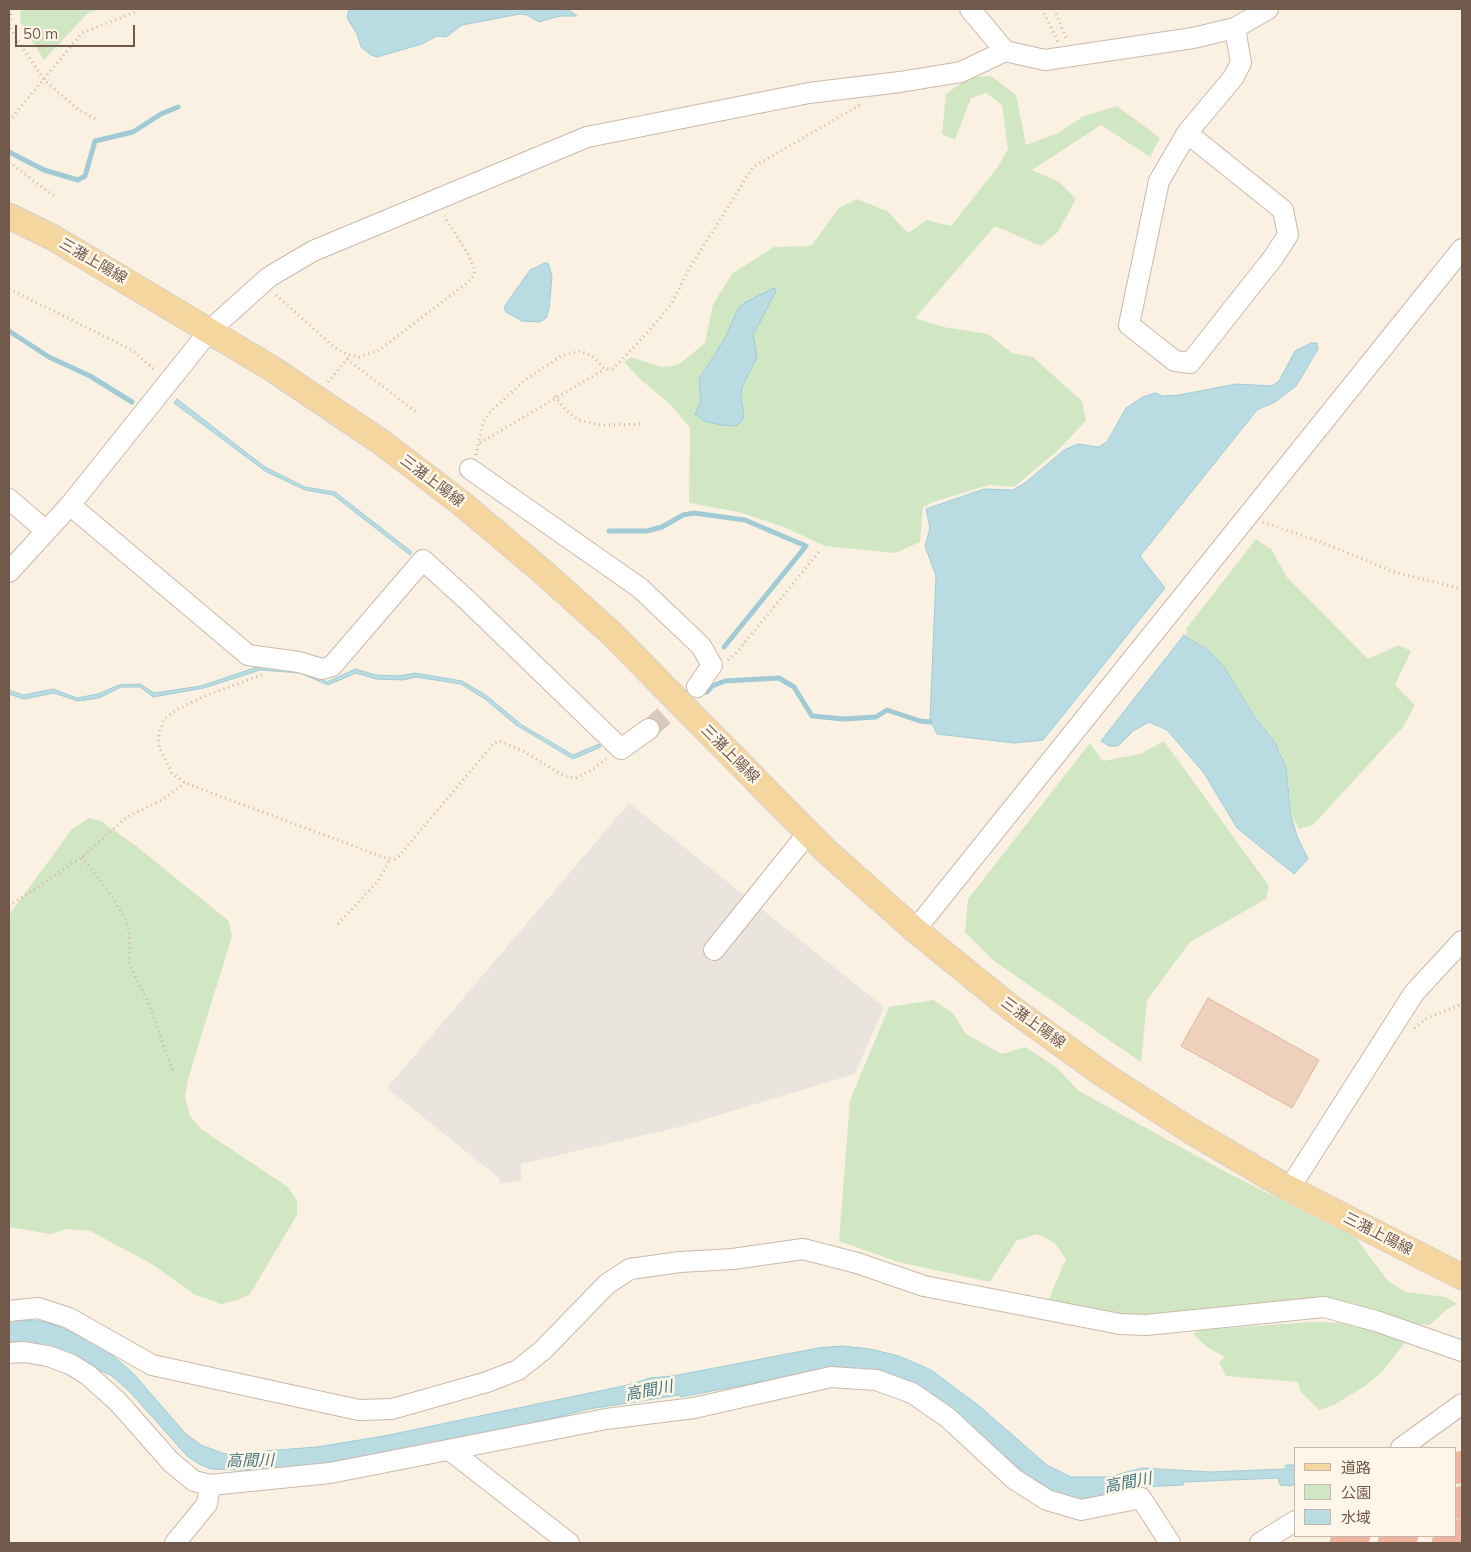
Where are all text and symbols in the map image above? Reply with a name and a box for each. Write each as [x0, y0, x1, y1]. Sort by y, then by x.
scale bar [18, 15, 138, 47]
text: 50 m [23, 24, 58, 43]
street label: 三潴上陽線 [56, 234, 130, 288]
street label: 三潴上陽線 [397, 451, 467, 511]
street label: 三潴上陽線 [697, 721, 763, 787]
street label: 三潴上陽線 [997, 994, 1069, 1052]
street label: 三潴上陽線 [1341, 1209, 1415, 1259]
water label: 高間川 [624, 1377, 674, 1405]
legend [1294, 1447, 1456, 1537]
water label: 高間川 [226, 1451, 274, 1471]
text: 道路 [1341, 1458, 1371, 1477]
water label: 高間川 [1103, 1469, 1153, 1497]
text: 公園 [1341, 1483, 1371, 1502]
text: 水域 [1341, 1508, 1371, 1527]

